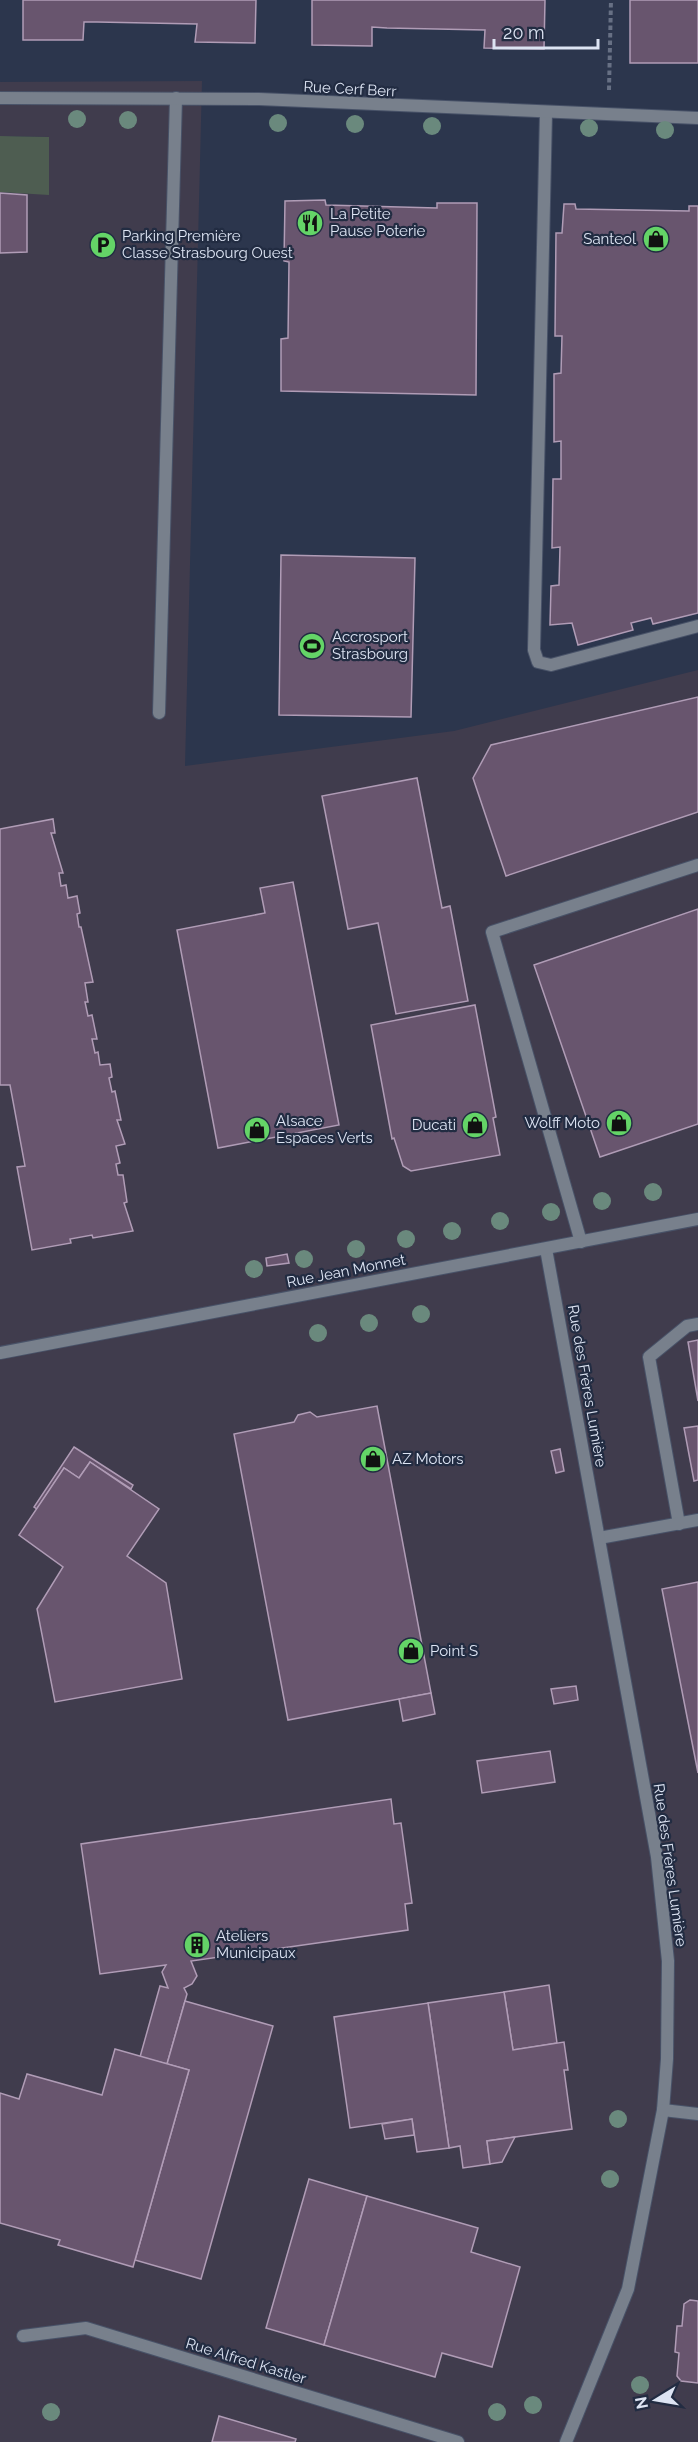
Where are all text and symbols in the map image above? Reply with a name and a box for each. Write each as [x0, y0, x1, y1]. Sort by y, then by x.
scale bar [494, 12, 598, 50]
text: 20 m [503, 22, 545, 43]
street label: Rue Cerf Berr [303, 78, 398, 100]
place label: La Petite Pause Poterie [330, 205, 425, 240]
restaurant icon: La Petite Pause Poterie [295, 208, 325, 238]
shop icon: Santeol [641, 224, 671, 254]
place label: Parking Première Classe Strasbourg Ouest [122, 227, 293, 262]
parking icon: Parking Première Classe Strasbourg Ouest [88, 230, 118, 260]
place label: Santeol [583, 230, 637, 248]
place label: Accrosport Strasbourg [332, 628, 408, 663]
sports icon: Accrosport Strasbourg [297, 631, 327, 661]
shop icon: Wolff Moto [604, 1108, 634, 1138]
shop icon: Ducati [460, 1110, 490, 1140]
place label: Alsace Espaces Verts [276, 1112, 373, 1147]
place label: Wolff Moto [524, 1114, 600, 1132]
shop icon: Alsace Espaces Verts [242, 1115, 272, 1145]
place label: Ducati [412, 1116, 456, 1134]
street label: Rue Jean Monnet [285, 1251, 407, 1291]
street label: Rue des Frères Lumière [564, 1303, 610, 1469]
shop icon: AZ Motors [358, 1444, 388, 1474]
place label: AZ Motors [392, 1450, 464, 1468]
shop icon: Point S [396, 1636, 426, 1666]
place label: Point S [430, 1642, 478, 1660]
street label: Rue des Frères Lumière [650, 1782, 690, 1948]
place label: Ateliers Municipaux [216, 1927, 296, 1962]
building icon: Ateliers Municipaux [182, 1930, 212, 1960]
street label: Rue Alfred Kastler [184, 2334, 309, 2388]
north arrow [626, 2370, 686, 2430]
text: N [631, 2395, 652, 2411]

